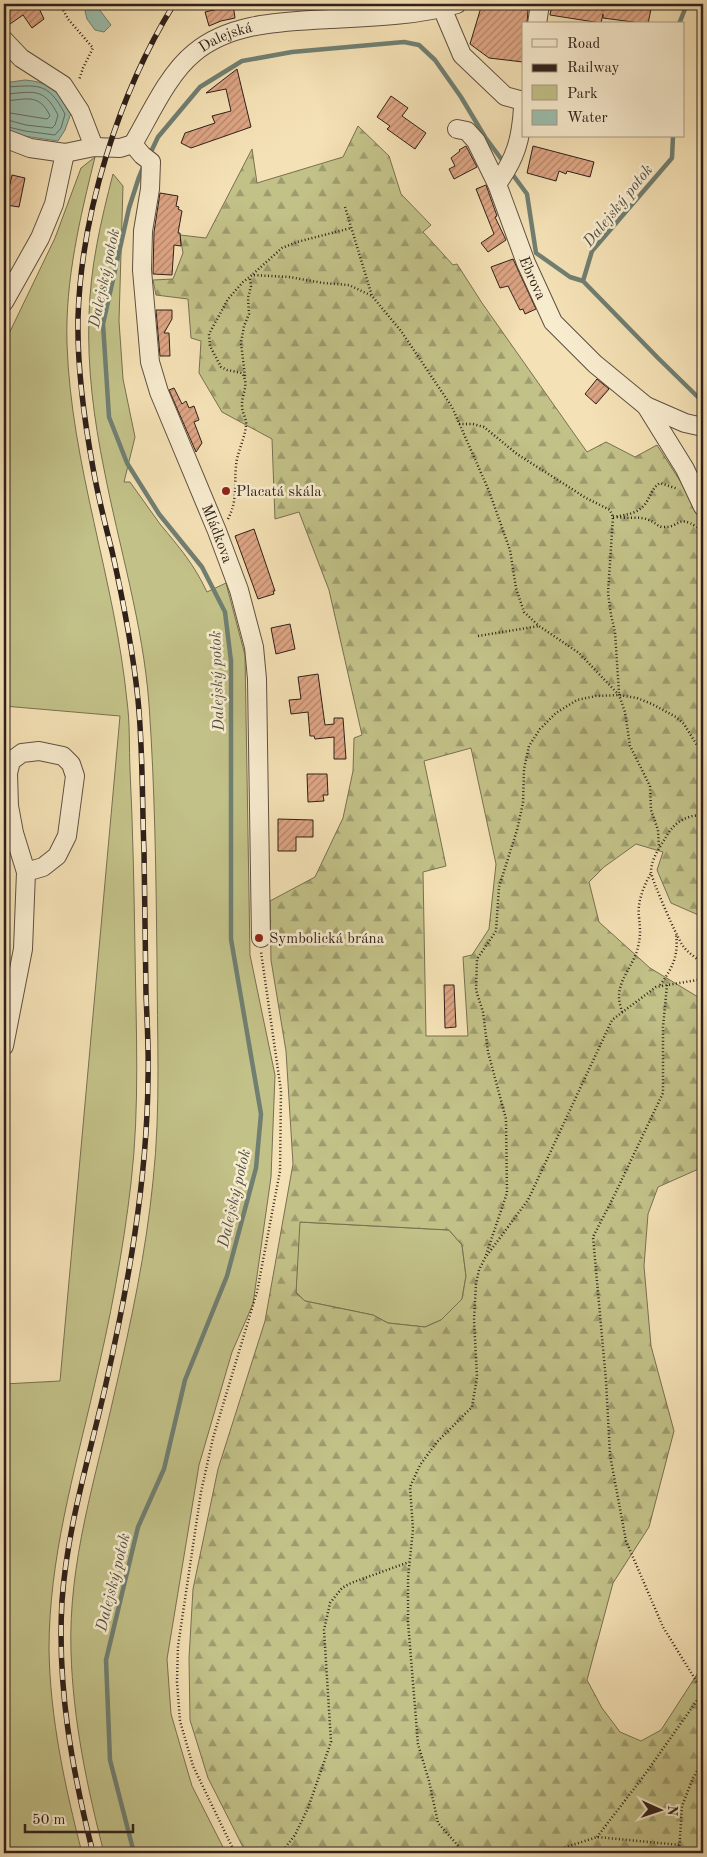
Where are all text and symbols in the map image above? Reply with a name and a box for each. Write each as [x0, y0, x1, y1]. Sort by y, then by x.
street label: Dalejská [197, 21, 254, 56]
legend [522, 22, 684, 138]
text: Road [567, 37, 601, 52]
text: Railway [567, 61, 620, 76]
text: Park [567, 87, 598, 102]
text: Water [567, 111, 608, 126]
water label: Dalejský potok [580, 162, 657, 251]
water label: Dalejský potok [86, 227, 123, 330]
street label: Ebrova [515, 255, 548, 303]
marker: Placatá skála [220, 485, 232, 497]
place label: Placatá skála [236, 485, 322, 500]
street label: Mládkova [198, 503, 234, 566]
water label: Dalejský potok [208, 630, 228, 732]
marker: Symbolická brána [253, 932, 265, 944]
place label: Symbolická brána [269, 932, 385, 947]
water label: Dalejský potok [216, 1147, 254, 1250]
water label: Dalejský potok [94, 1532, 134, 1634]
north arrow [634, 1784, 684, 1834]
scale bar [25, 1802, 132, 1834]
text: N [665, 1805, 679, 1817]
text: 50 m [32, 1813, 66, 1828]

